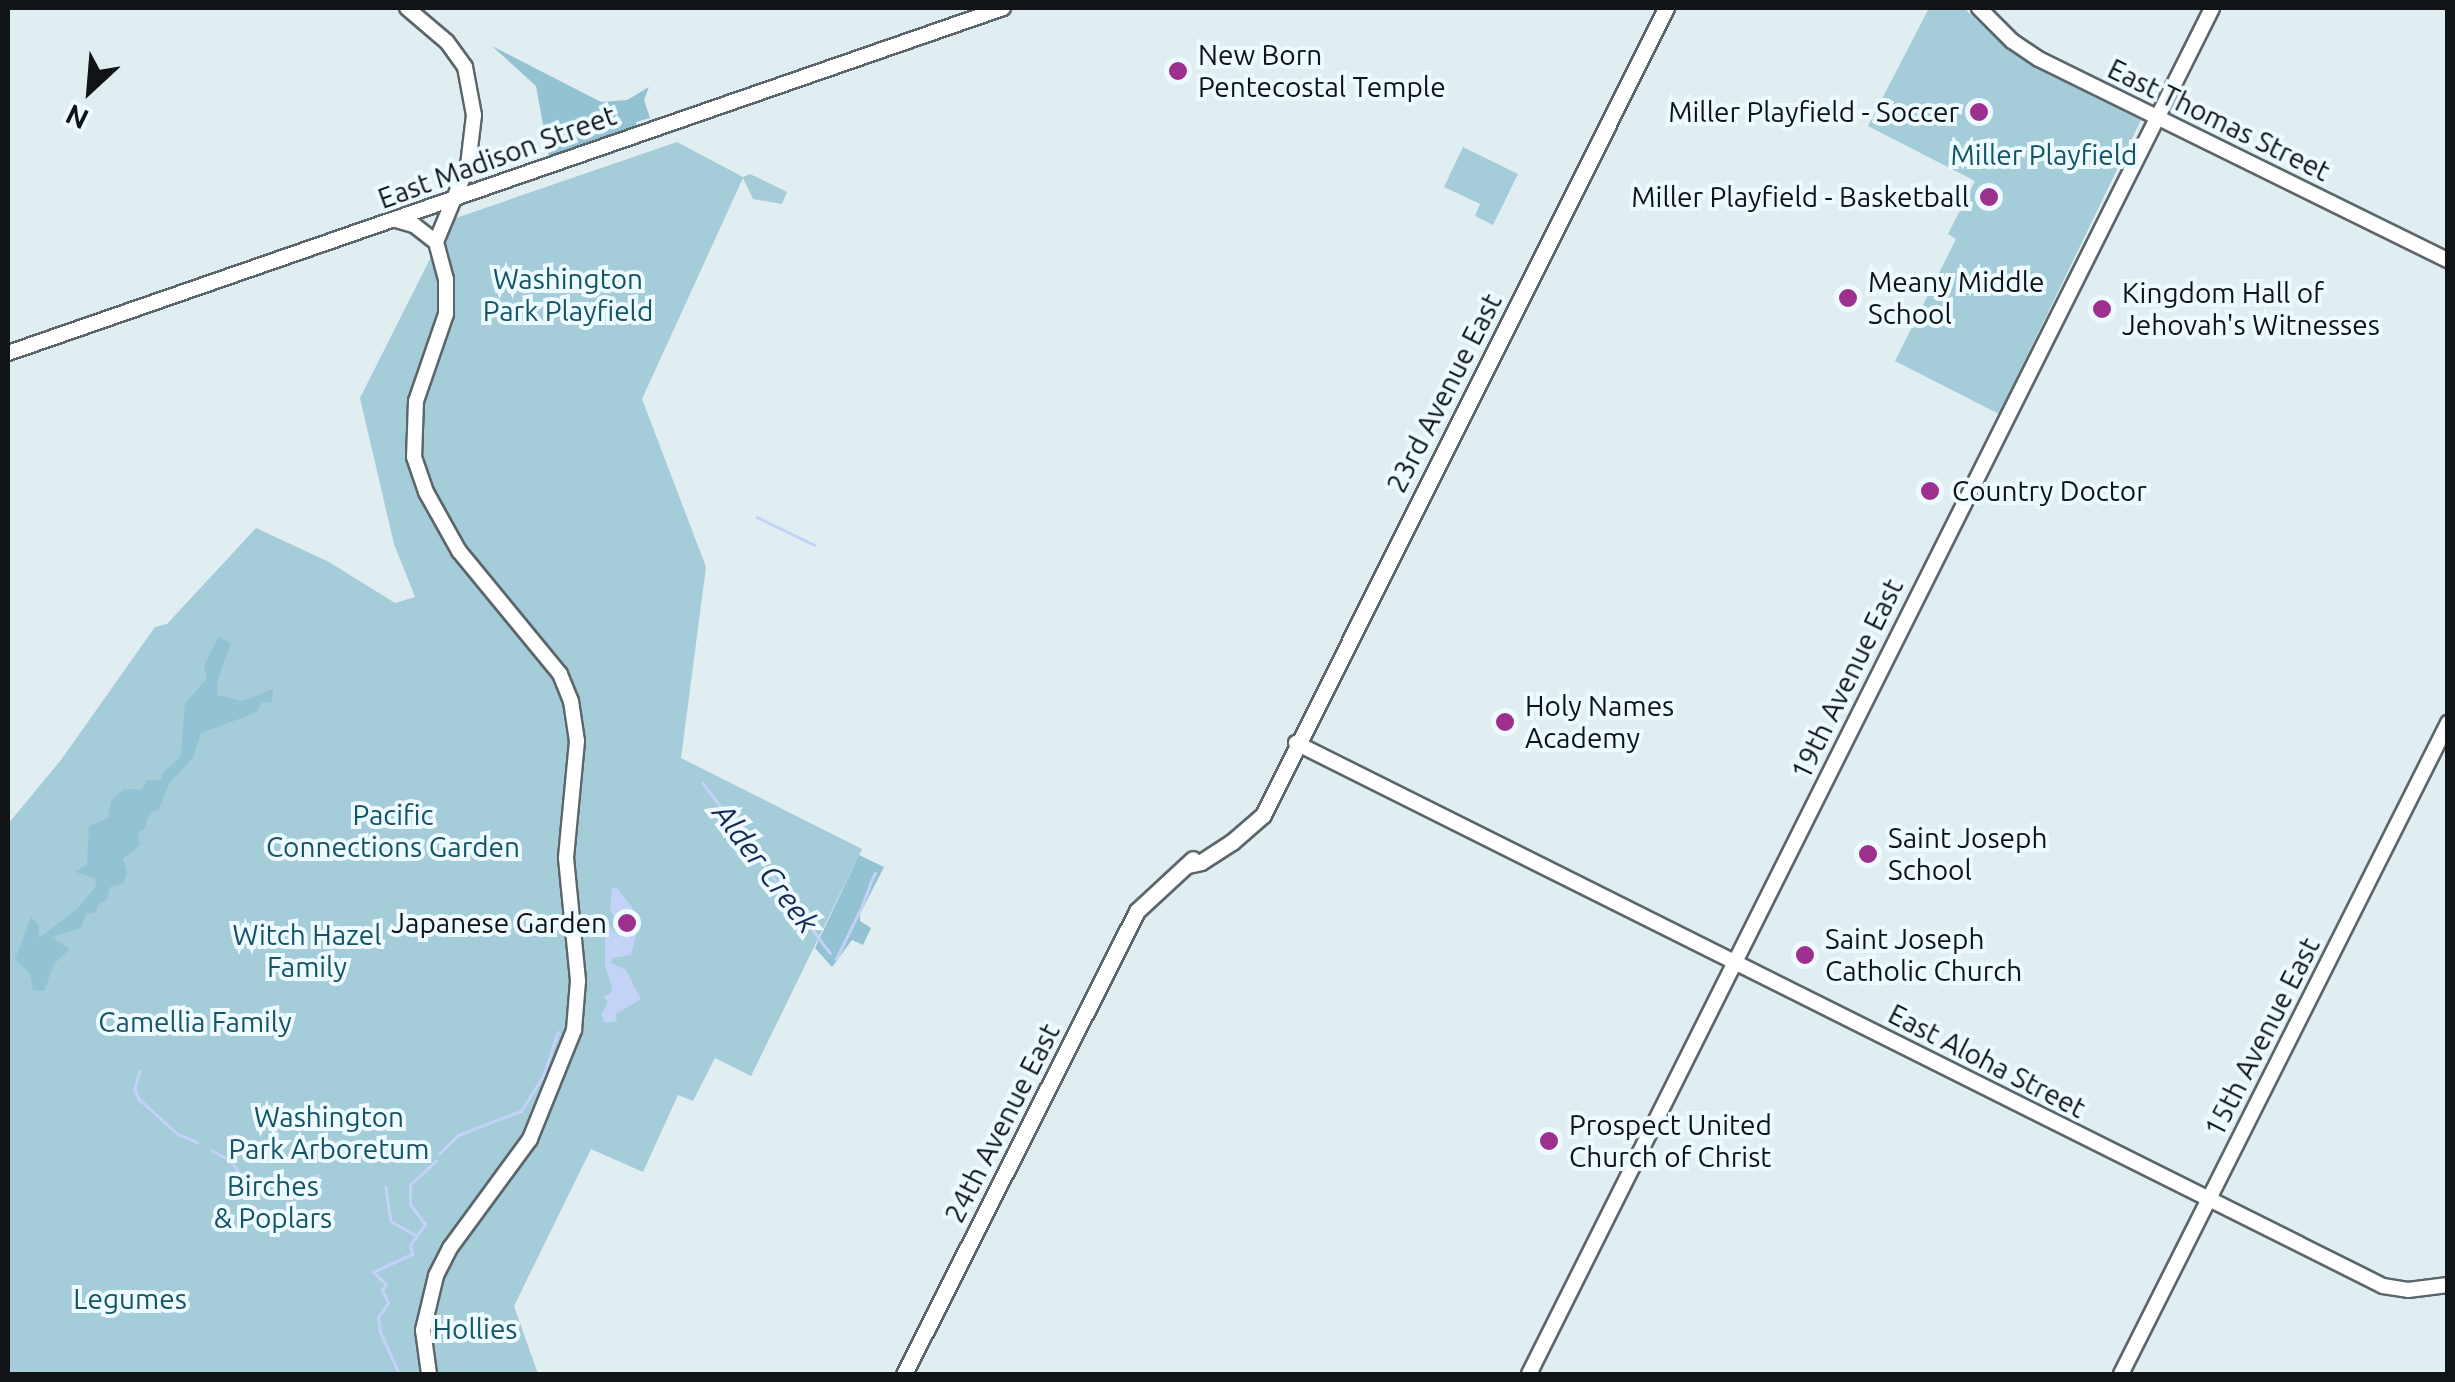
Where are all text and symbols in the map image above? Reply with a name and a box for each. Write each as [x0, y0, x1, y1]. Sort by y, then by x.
place label: New Born Pentecostal Temple [1198, 38, 1446, 104]
north arrow [40, 40, 140, 140]
street label: East Thomas Street [2102, 52, 2336, 188]
marker: New Born Pentecostal Temple [1167, 60, 1189, 82]
place label: Miller Playfield - Soccer [1668, 95, 1959, 129]
street label: East Madison Street [373, 98, 621, 216]
text: N [60, 99, 93, 136]
marker: Miller Playfield - Soccer [1968, 101, 1990, 123]
park label: Miller Playfield [1951, 138, 2137, 172]
place label: Miller Playfield - Basketball [1631, 180, 1969, 214]
marker: Miller Playfield - Basketball [1978, 186, 2000, 208]
park label: Washington Park Playfield [483, 262, 653, 328]
place label: Meany Middle School [1868, 265, 2045, 331]
place label: Kingdom Hall of Jehovah's Witnesses [2122, 276, 2380, 342]
marker: Meany Middle School [1837, 287, 1859, 309]
street label: 23rd Avenue East [1379, 288, 1509, 498]
marker: Kingdom Hall of Jehovah's Witnesses [2091, 298, 2113, 320]
place label: Country Doctor [1952, 474, 2147, 508]
marker: Country Doctor [1917, 478, 1943, 504]
street label: 19th Avenue East [1784, 573, 1910, 785]
place label: Holy Names Academy [1525, 689, 1674, 755]
marker: Holy Names Academy [1494, 711, 1516, 733]
water label: Alder Creek [706, 796, 826, 940]
park label: Pacific Connections Garden [266, 798, 520, 864]
place label: Saint Joseph School [1888, 821, 2047, 887]
marker: Saint Joseph School [1857, 843, 1879, 865]
place label: Japanese Garden [391, 906, 607, 940]
marker: Japanese Garden [616, 912, 638, 934]
park label: Witch Hazel Family [233, 918, 381, 984]
place label: Saint Joseph Catholic Church [1825, 922, 2022, 988]
street label: 15th Avenue East [2197, 932, 2327, 1142]
marker: Saint Joseph Catholic Church [1794, 944, 1816, 966]
street label: East Aloha Street [1883, 997, 2091, 1125]
park label: Camellia Family [98, 1005, 292, 1039]
street label: 24th Avenue East [937, 1018, 1067, 1228]
park label: Washington Park Arboretum [229, 1100, 429, 1166]
place label: Prospect United Church of Christ [1569, 1108, 1772, 1174]
marker: Prospect United Church of Christ [1538, 1130, 1560, 1152]
park label: Birches & Poplars [214, 1169, 332, 1235]
park label: Legumes [73, 1282, 187, 1316]
park label: Hollies [433, 1312, 517, 1346]

